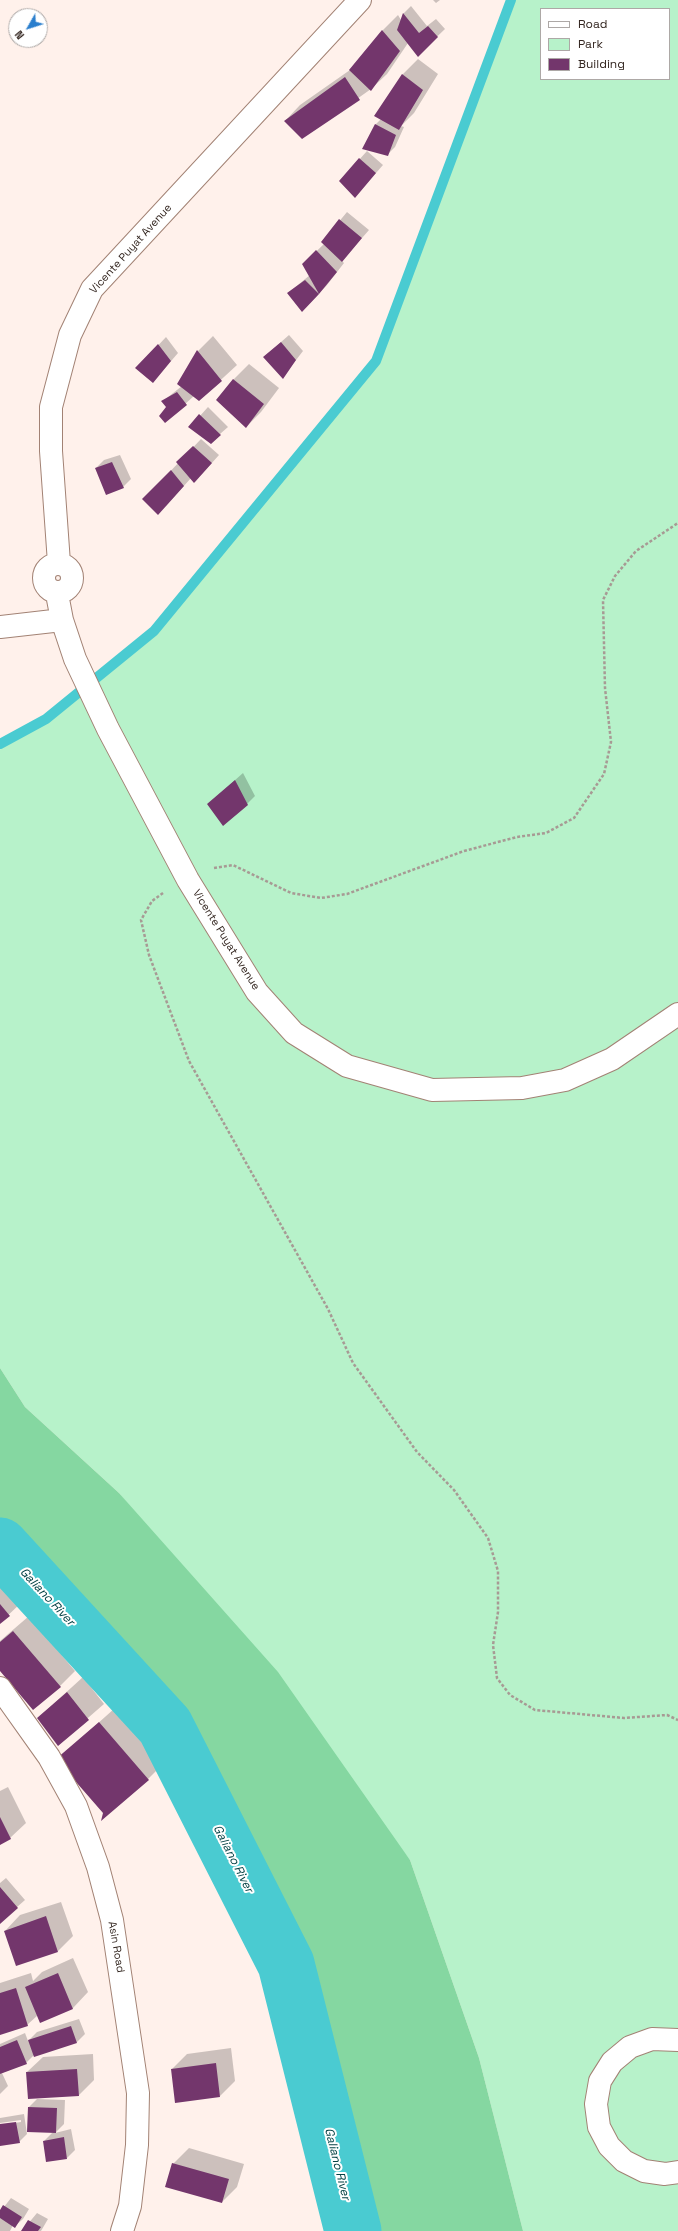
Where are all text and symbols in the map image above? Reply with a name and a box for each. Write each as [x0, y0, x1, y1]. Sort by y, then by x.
north arrow [8, 8, 48, 48]
legend [540, 8, 670, 80]
text: Road [578, 16, 607, 32]
text: N [12, 28, 27, 42]
text: Park [578, 36, 603, 52]
text: Building [578, 56, 625, 72]
street label: Vicente Puyat Avenue [87, 201, 175, 297]
street label: Vicente Puyat Avenue [190, 887, 262, 993]
water label: Galiano River [17, 1565, 77, 1629]
water label: Galiano River [210, 1823, 256, 1895]
street label: Asin Road [105, 1920, 127, 1974]
water label: Galiano River [321, 2126, 353, 2202]

